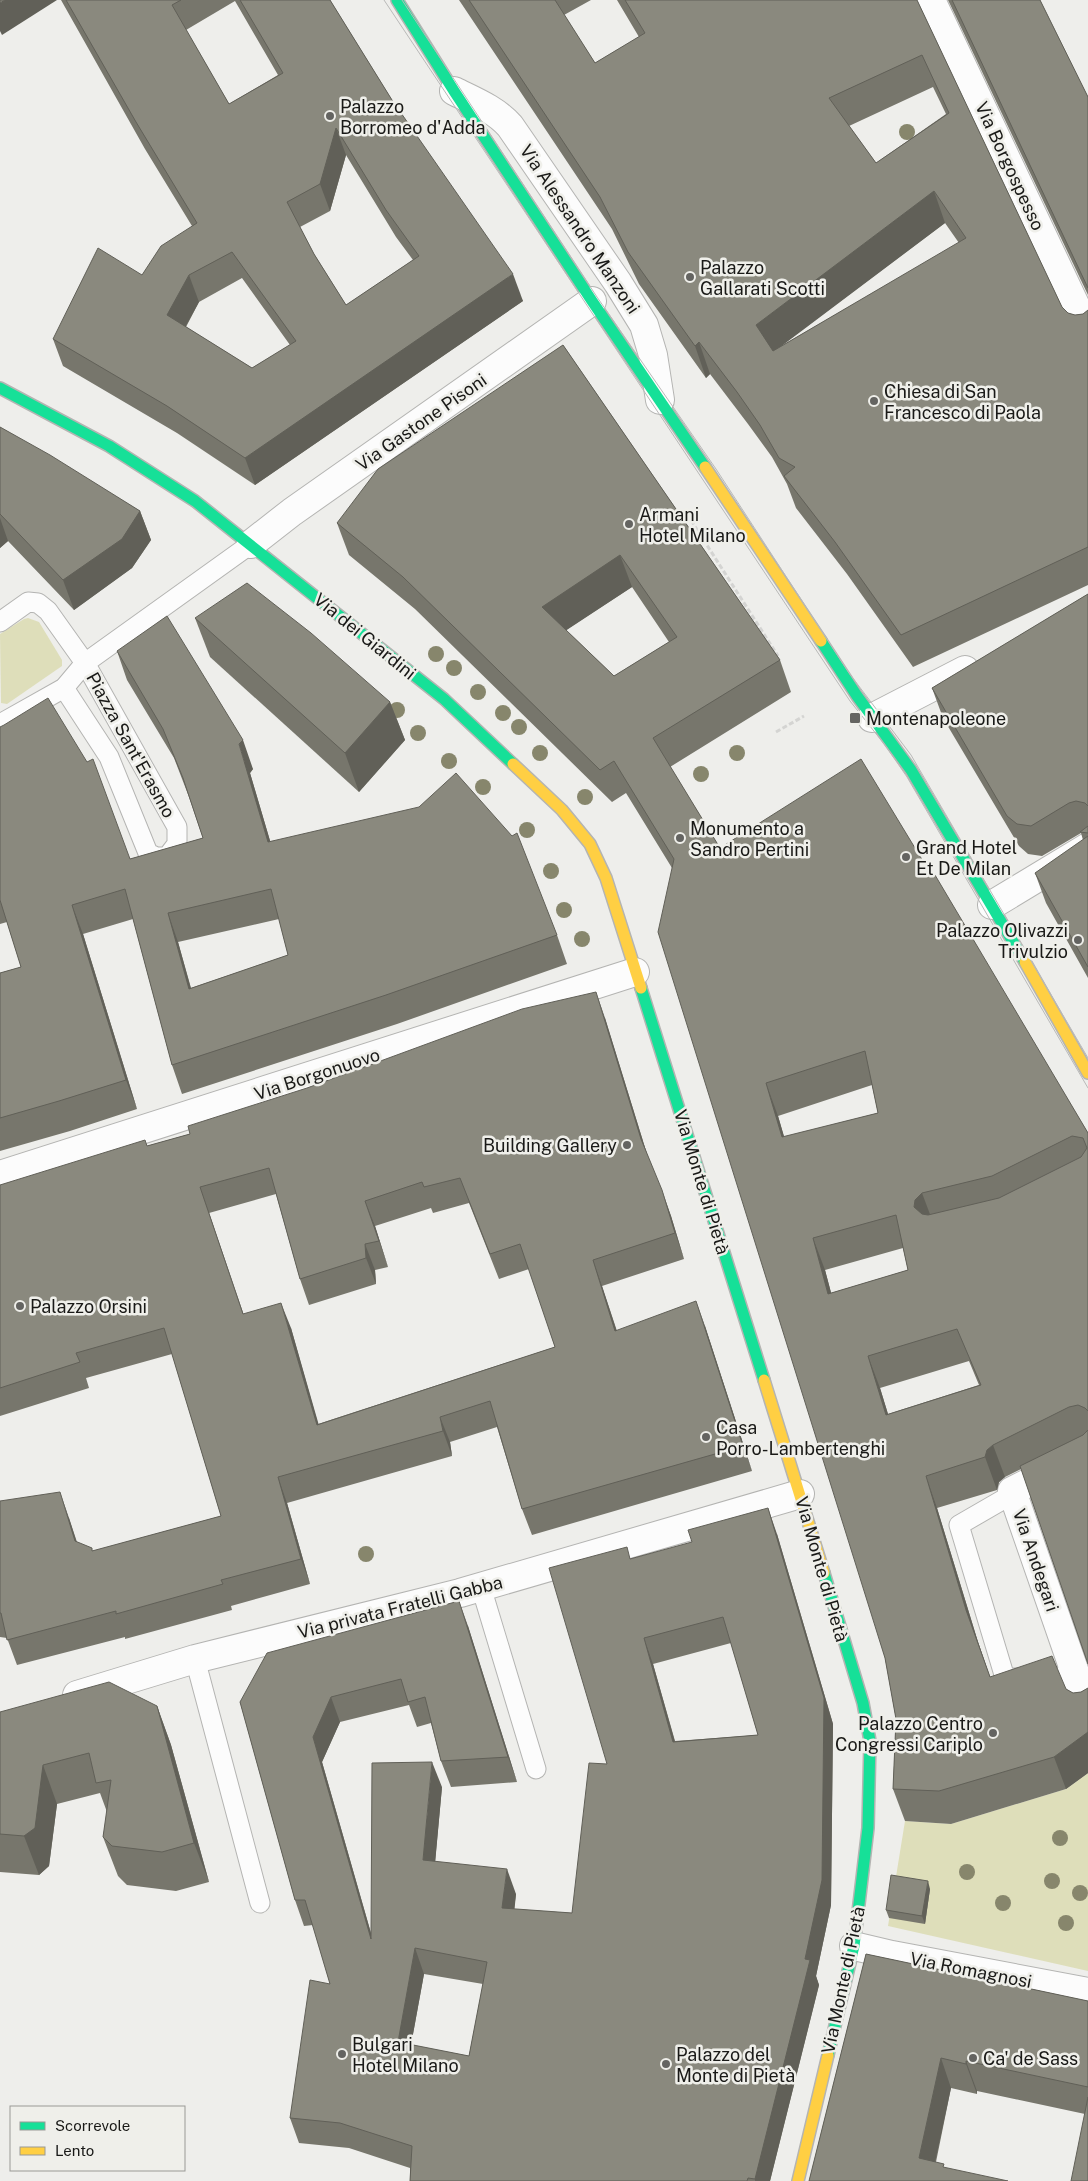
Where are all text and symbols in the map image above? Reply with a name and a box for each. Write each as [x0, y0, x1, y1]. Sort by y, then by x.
place label: Palazzo Borromeo d'Adda [340, 96, 485, 138]
street label: Via Borgospesso [971, 98, 1049, 234]
marker: Palazzo Borromeo d'Adda [324, 110, 336, 122]
street label: Via Alessandro Manzoni [516, 140, 644, 318]
place label: Palazzo Gallarati Scotti [700, 257, 825, 299]
marker: Palazzo Gallarati Scotti [684, 271, 696, 283]
street label: Via Gastone Pisoni [352, 369, 490, 475]
place label: Chiesa di San Francesco di Paola [884, 381, 1041, 423]
marker: Chiesa di San Francesco di Paola [868, 395, 880, 407]
place label: Armani Hotel Milano [639, 504, 746, 546]
marker: Armani Hotel Milano [623, 518, 635, 530]
street label: Via dei Giardini [310, 588, 420, 684]
street label: Piazza Sant'Erasmo [82, 669, 180, 821]
place label: Montenapoleone [866, 708, 1006, 729]
marker: Montenapoleone [848, 711, 862, 725]
place label: Monumento a Sandro Pertini [690, 818, 809, 860]
marker: Monumento a Sandro Pertini [674, 832, 686, 844]
place label: Grand Hotel Et De Milan [916, 837, 1017, 879]
marker: Grand Hotel Et De Milan [900, 851, 912, 863]
place label: Palazzo Olivazzi Trivulzio [936, 920, 1068, 962]
marker: Palazzo Olivazzi Trivulzio [1072, 934, 1084, 946]
street label: Via Borgonuovo [251, 1044, 383, 1104]
street label: Via Monte di Pietà [670, 1107, 734, 1257]
place label: Building Gallery [483, 1135, 617, 1156]
marker: Building Gallery [621, 1139, 633, 1151]
place label: Palazzo Orsini [30, 1296, 147, 1317]
marker: Palazzo Orsini [14, 1300, 26, 1312]
place label: Casa Porro-Lambertenghi [716, 1417, 885, 1459]
marker: Casa Porro-Lambertenghi [700, 1431, 712, 1443]
street label: Via Monte di Pietà [791, 1494, 853, 1644]
street label: Via Andegari [1009, 1506, 1063, 1614]
street label: Via privata Fratelli Gabba [295, 1571, 505, 1643]
place label: Palazzo Centro Congressi Cariplo [835, 1713, 983, 1755]
marker: Palazzo Centro Congressi Cariplo [987, 1727, 999, 1739]
street label: Via Monte di Pietà [817, 1904, 869, 2056]
street label: Via Romagnosi [908, 1948, 1034, 1992]
place label: Bulgari Hotel Milano [352, 2034, 459, 2076]
place label: Palazzo del Monte di Pietà [676, 2044, 795, 2086]
marker: Bulgari Hotel Milano [336, 2048, 348, 2060]
place label: Ca' de Sass [983, 2048, 1078, 2069]
marker: Ca' de Sass [967, 2052, 979, 2064]
marker: Palazzo del Monte di Pietà [660, 2058, 672, 2070]
legend [10, 2106, 185, 2171]
text: Scorrevole [55, 2117, 130, 2134]
text: Lento [55, 2142, 94, 2159]

